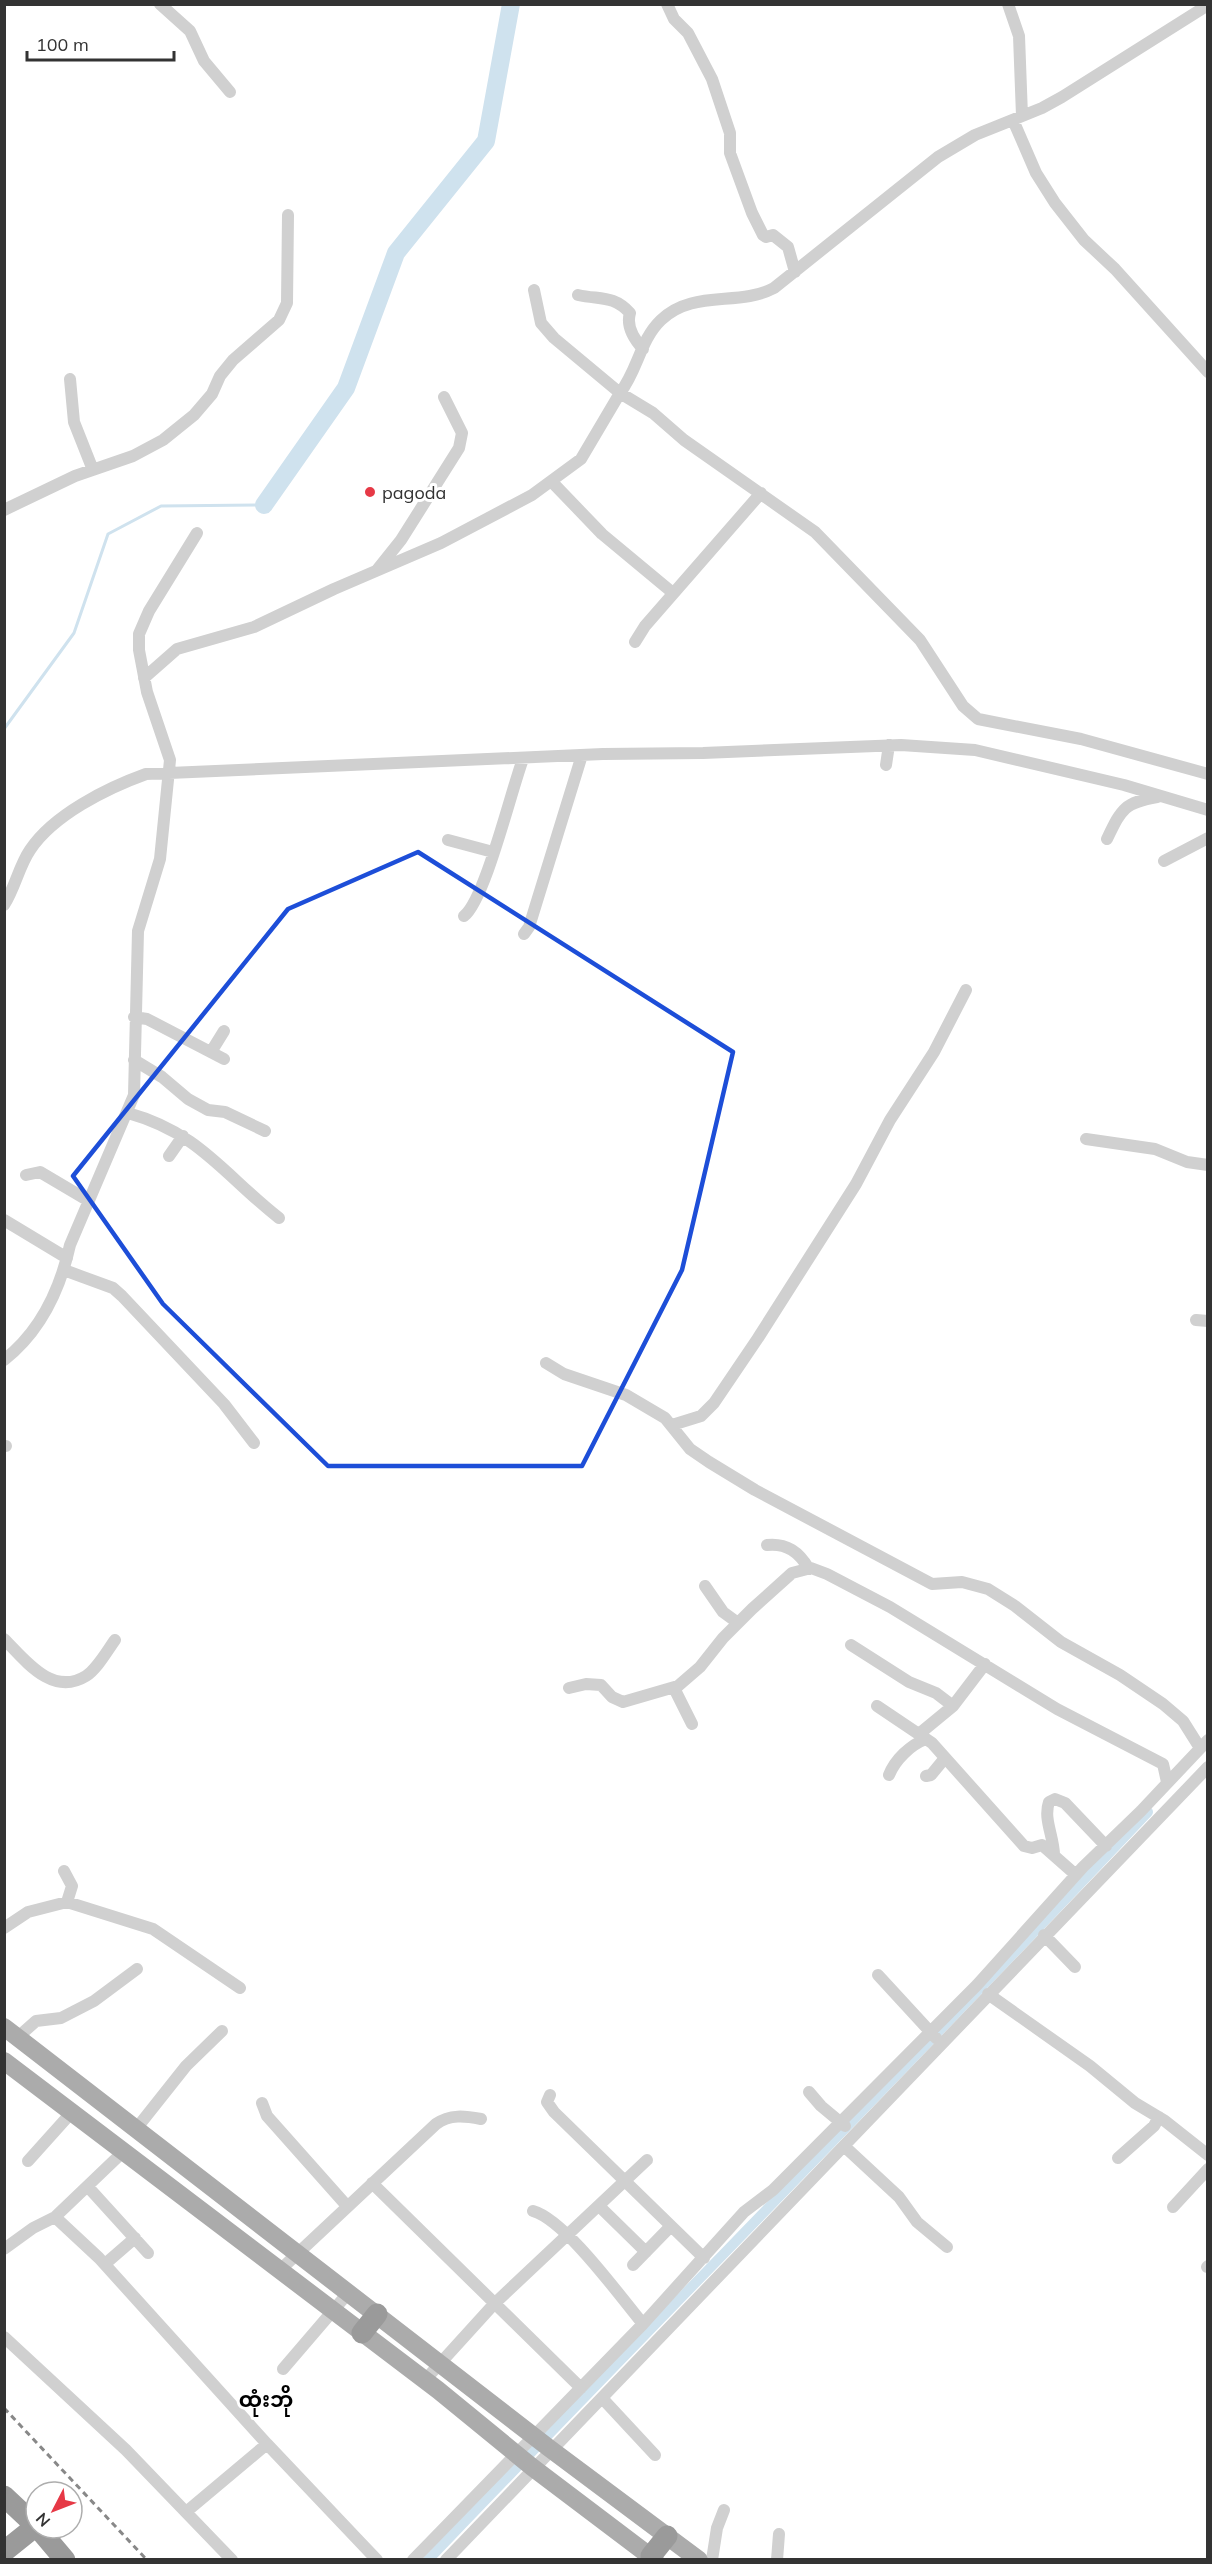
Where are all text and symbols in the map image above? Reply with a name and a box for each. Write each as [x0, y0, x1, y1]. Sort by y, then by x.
scale bar [27, 24, 174, 62]
text: 100 m [36, 33, 89, 56]
place label: pagoda [382, 481, 446, 504]
marker: pagoda [363, 485, 377, 499]
district label: ထုံးဘို [239, 2384, 293, 2417]
north arrow [24, 2480, 84, 2540]
text: N [31, 2509, 54, 2531]

